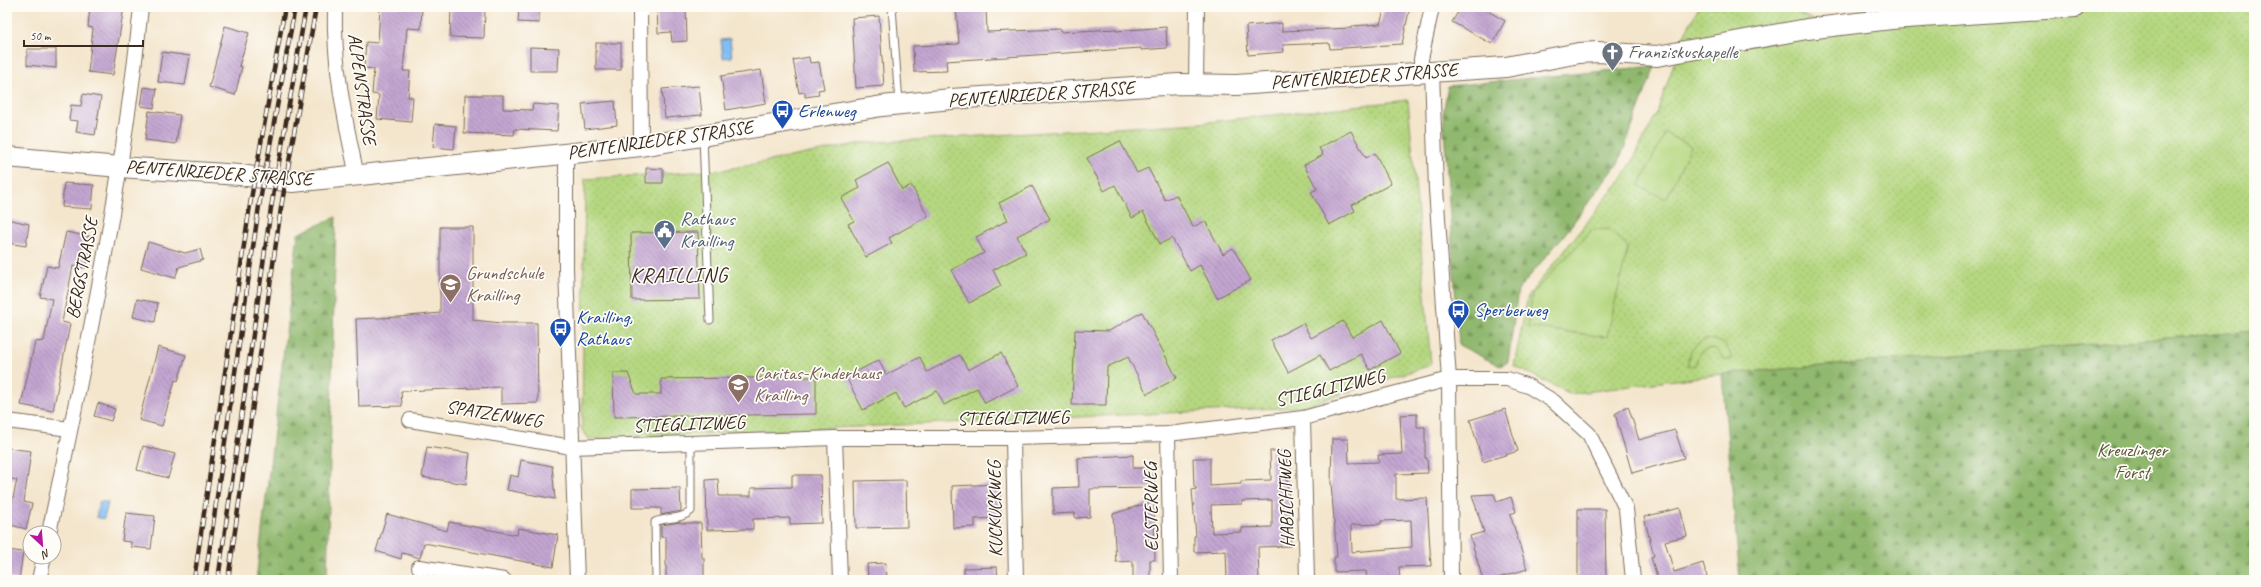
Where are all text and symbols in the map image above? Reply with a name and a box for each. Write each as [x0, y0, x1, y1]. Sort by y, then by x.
scale bar [24, 22, 143, 48]
text: 50 m [30, 28, 52, 44]
street label: ALPENSTRASSE [342, 32, 382, 149]
church icon: Franziskuskapelle [1600, 39, 1626, 72]
place label: Franziskuskapelle [1628, 40, 1740, 64]
street label: PENTENRIEDER STRASSE [1270, 57, 1461, 94]
street label: PENTENRIEDER STRASSE [947, 75, 1138, 112]
bus stop icon: Erlenweg [770, 98, 796, 131]
place label: Erlenweg [798, 99, 857, 123]
street label: PENTENRIEDER STRASSE [566, 115, 757, 165]
street label: PENTENRIEDER STRASSE [125, 155, 316, 192]
place label: Rathaus Krailling [680, 207, 736, 253]
street label: BERGSTRASSE [60, 212, 104, 321]
public building icon: Rathaus Krailling [652, 217, 678, 250]
place label: Grundschule Krailling [466, 261, 545, 307]
district label: KRAILLING [630, 262, 730, 288]
school or university icon: Grundschule Krailling [438, 271, 464, 304]
bus stop icon: Sperberweg [1446, 297, 1472, 330]
place label: Sperberweg [1474, 298, 1549, 322]
place label: Krailling, Rathaus [576, 305, 633, 351]
bus stop icon: Krailling, Rathaus [547, 315, 573, 348]
place label: Caritas-Kinderhaus Krailling [754, 361, 882, 407]
street label: STIEGLITZWEG [1273, 363, 1389, 412]
school or university icon: Caritas-Kinderhaus Krailling [726, 371, 752, 404]
street label: SPATZENWEG [444, 395, 546, 434]
street label: STIEGLITZWEG [957, 405, 1071, 431]
street label: STIEGLITZWEG [633, 410, 747, 438]
park label: Kreuzlinger Forst [2097, 438, 2169, 484]
street label: HABICHTWEG [1272, 447, 1300, 548]
street label: KUCKUCKWEG [982, 458, 1008, 557]
street label: ELSTERWEG [1138, 460, 1164, 552]
north arrow [22, 525, 62, 565]
text: N [38, 546, 53, 563]

